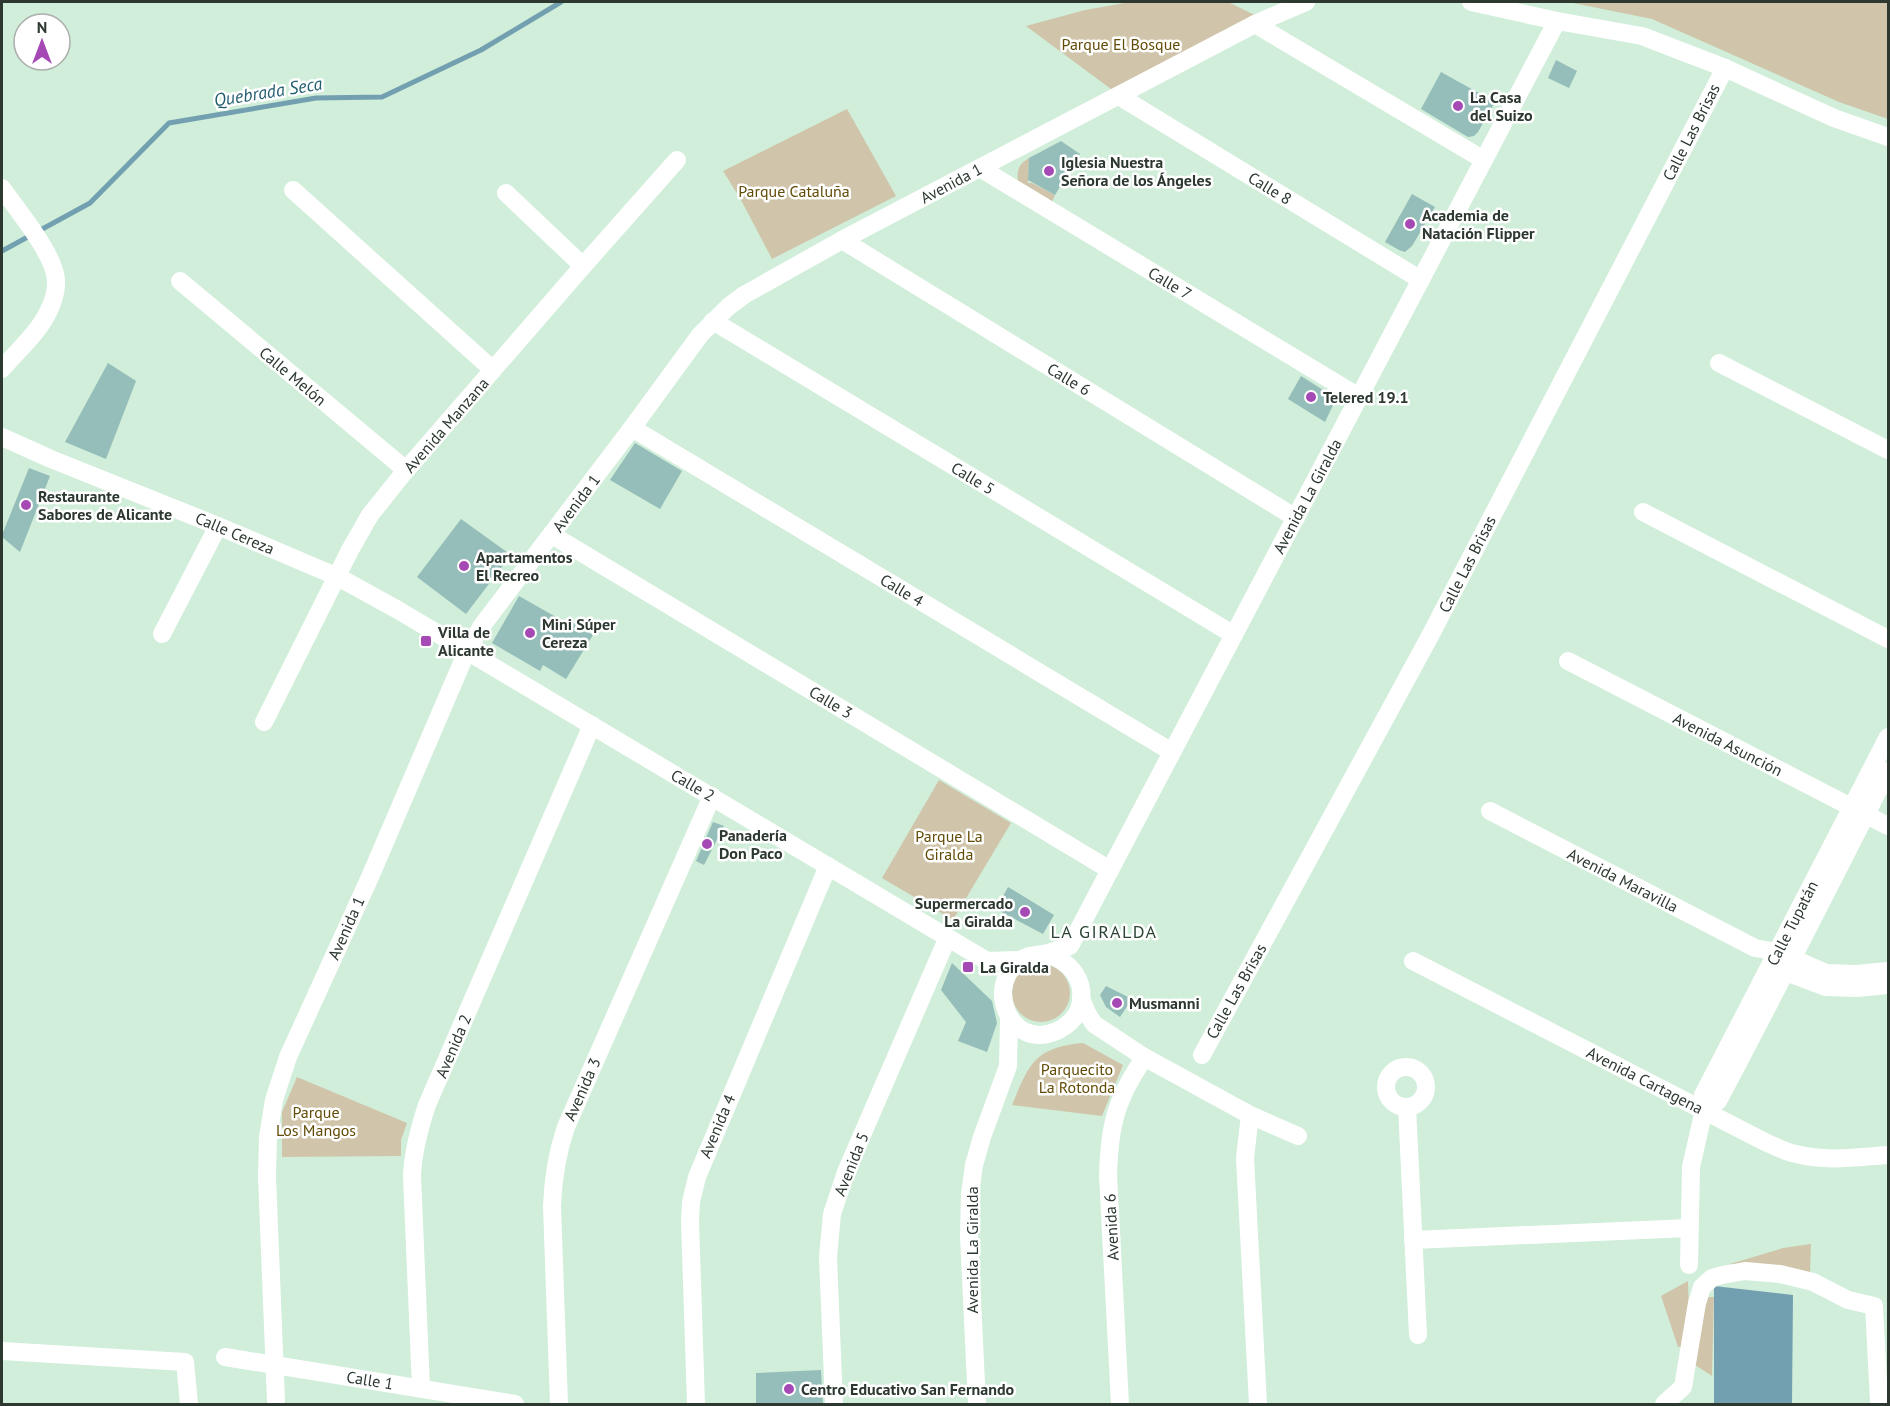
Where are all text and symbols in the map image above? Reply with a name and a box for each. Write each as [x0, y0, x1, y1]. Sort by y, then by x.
north arrow [12, 12, 72, 72]
text: N [37, 17, 47, 37]
park label: Parque El Bosque [1062, 34, 1180, 54]
water label: Quebrada Seca [212, 72, 324, 111]
street label: Calle Las Brisas [1658, 80, 1724, 184]
place label: La Casa del Suizo [1470, 87, 1533, 125]
marker: La Casa del Suizo [1451, 99, 1465, 113]
place label: Iglesia Nuestra Señora de los Ángeles [1061, 152, 1212, 190]
street label: Avenida 1 [917, 158, 985, 208]
marker: Iglesia Nuestra Señora de los Ángeles [1042, 164, 1056, 178]
street label: Calle 8 [1245, 167, 1295, 209]
park label: Parque Cataluña [738, 181, 850, 201]
place label: Academia de Natación Flipper [1422, 205, 1535, 243]
marker: Academia de Natación Flipper [1403, 217, 1417, 231]
street label: Calle 7 [1145, 262, 1195, 304]
street label: Calle Melón [255, 342, 331, 410]
street label: Calle 6 [1044, 358, 1094, 400]
street label: Avenida Manzana [399, 373, 493, 477]
place label: Telered 19.1 [1323, 387, 1409, 407]
marker: Telered 19.1 [1304, 390, 1318, 404]
street label: Avenida La Giralda [1268, 435, 1346, 557]
street label: Calle 5 [948, 457, 998, 499]
street label: Avenida 1 [548, 470, 604, 536]
place label: Restaurante Sabores de Alicante [38, 486, 172, 524]
marker: Restaurante Sabores de Alicante [19, 498, 33, 512]
street label: Calle Cereza [193, 507, 277, 559]
street label: Calle Las Brisas [1434, 512, 1500, 616]
place label: Apartamentos El Recreo [476, 547, 573, 585]
marker: Apartamentos El Recreo [457, 559, 471, 573]
street label: Calle 4 [877, 569, 928, 611]
place label: Mini Súper Cereza [542, 614, 616, 652]
place label: Villa de Alicante [437, 622, 494, 660]
marker: Mini Súper Cereza [523, 626, 537, 640]
marker: Villa de Alicante [419, 634, 433, 648]
street label: Calle 3 [806, 681, 856, 723]
street label: Avenida Asunción [1670, 708, 1786, 780]
street label: Calle 2 [668, 765, 718, 805]
place label: Panadería Don Paco [719, 825, 787, 863]
park label: Parque La Giralda [915, 826, 983, 864]
marker: Panadería Don Paco [700, 837, 714, 851]
street label: Avenida Maravilla [1564, 843, 1682, 917]
street label: Calle Tupatán [1762, 877, 1822, 969]
street label: Avenida 1 [323, 893, 369, 963]
place label: Supermercado La Giralda [915, 893, 1013, 931]
marker: Supermercado La Giralda [1018, 905, 1032, 919]
district label: LA GIRALDA [1050, 920, 1158, 943]
street label: Calle Las Brisas [1202, 940, 1271, 1042]
place label: La Giralda [980, 957, 1049, 977]
marker: La Giralda [961, 960, 975, 974]
place label: Musmanni [1129, 993, 1200, 1013]
marker: Musmanni [1110, 996, 1124, 1010]
street label: Avenida 2 [431, 1011, 475, 1081]
street label: Avenida Cartagena [1584, 1042, 1706, 1118]
street label: Avenida 3 [559, 1054, 605, 1124]
park label: Parquecito La Rotonda [1039, 1059, 1115, 1097]
street label: Avenida 4 [695, 1091, 739, 1161]
park label: Parque Los Mangos [276, 1102, 356, 1140]
street label: Avenida 5 [829, 1129, 873, 1199]
street label: Avenida La Giralda [962, 1186, 982, 1314]
street label: Avenida 6 [1099, 1193, 1123, 1261]
street label: Calle 1 [345, 1366, 395, 1394]
place label: Centro Educativo San Fernando [801, 1379, 1015, 1399]
marker: Centro Educativo San Fernando [782, 1382, 796, 1396]

